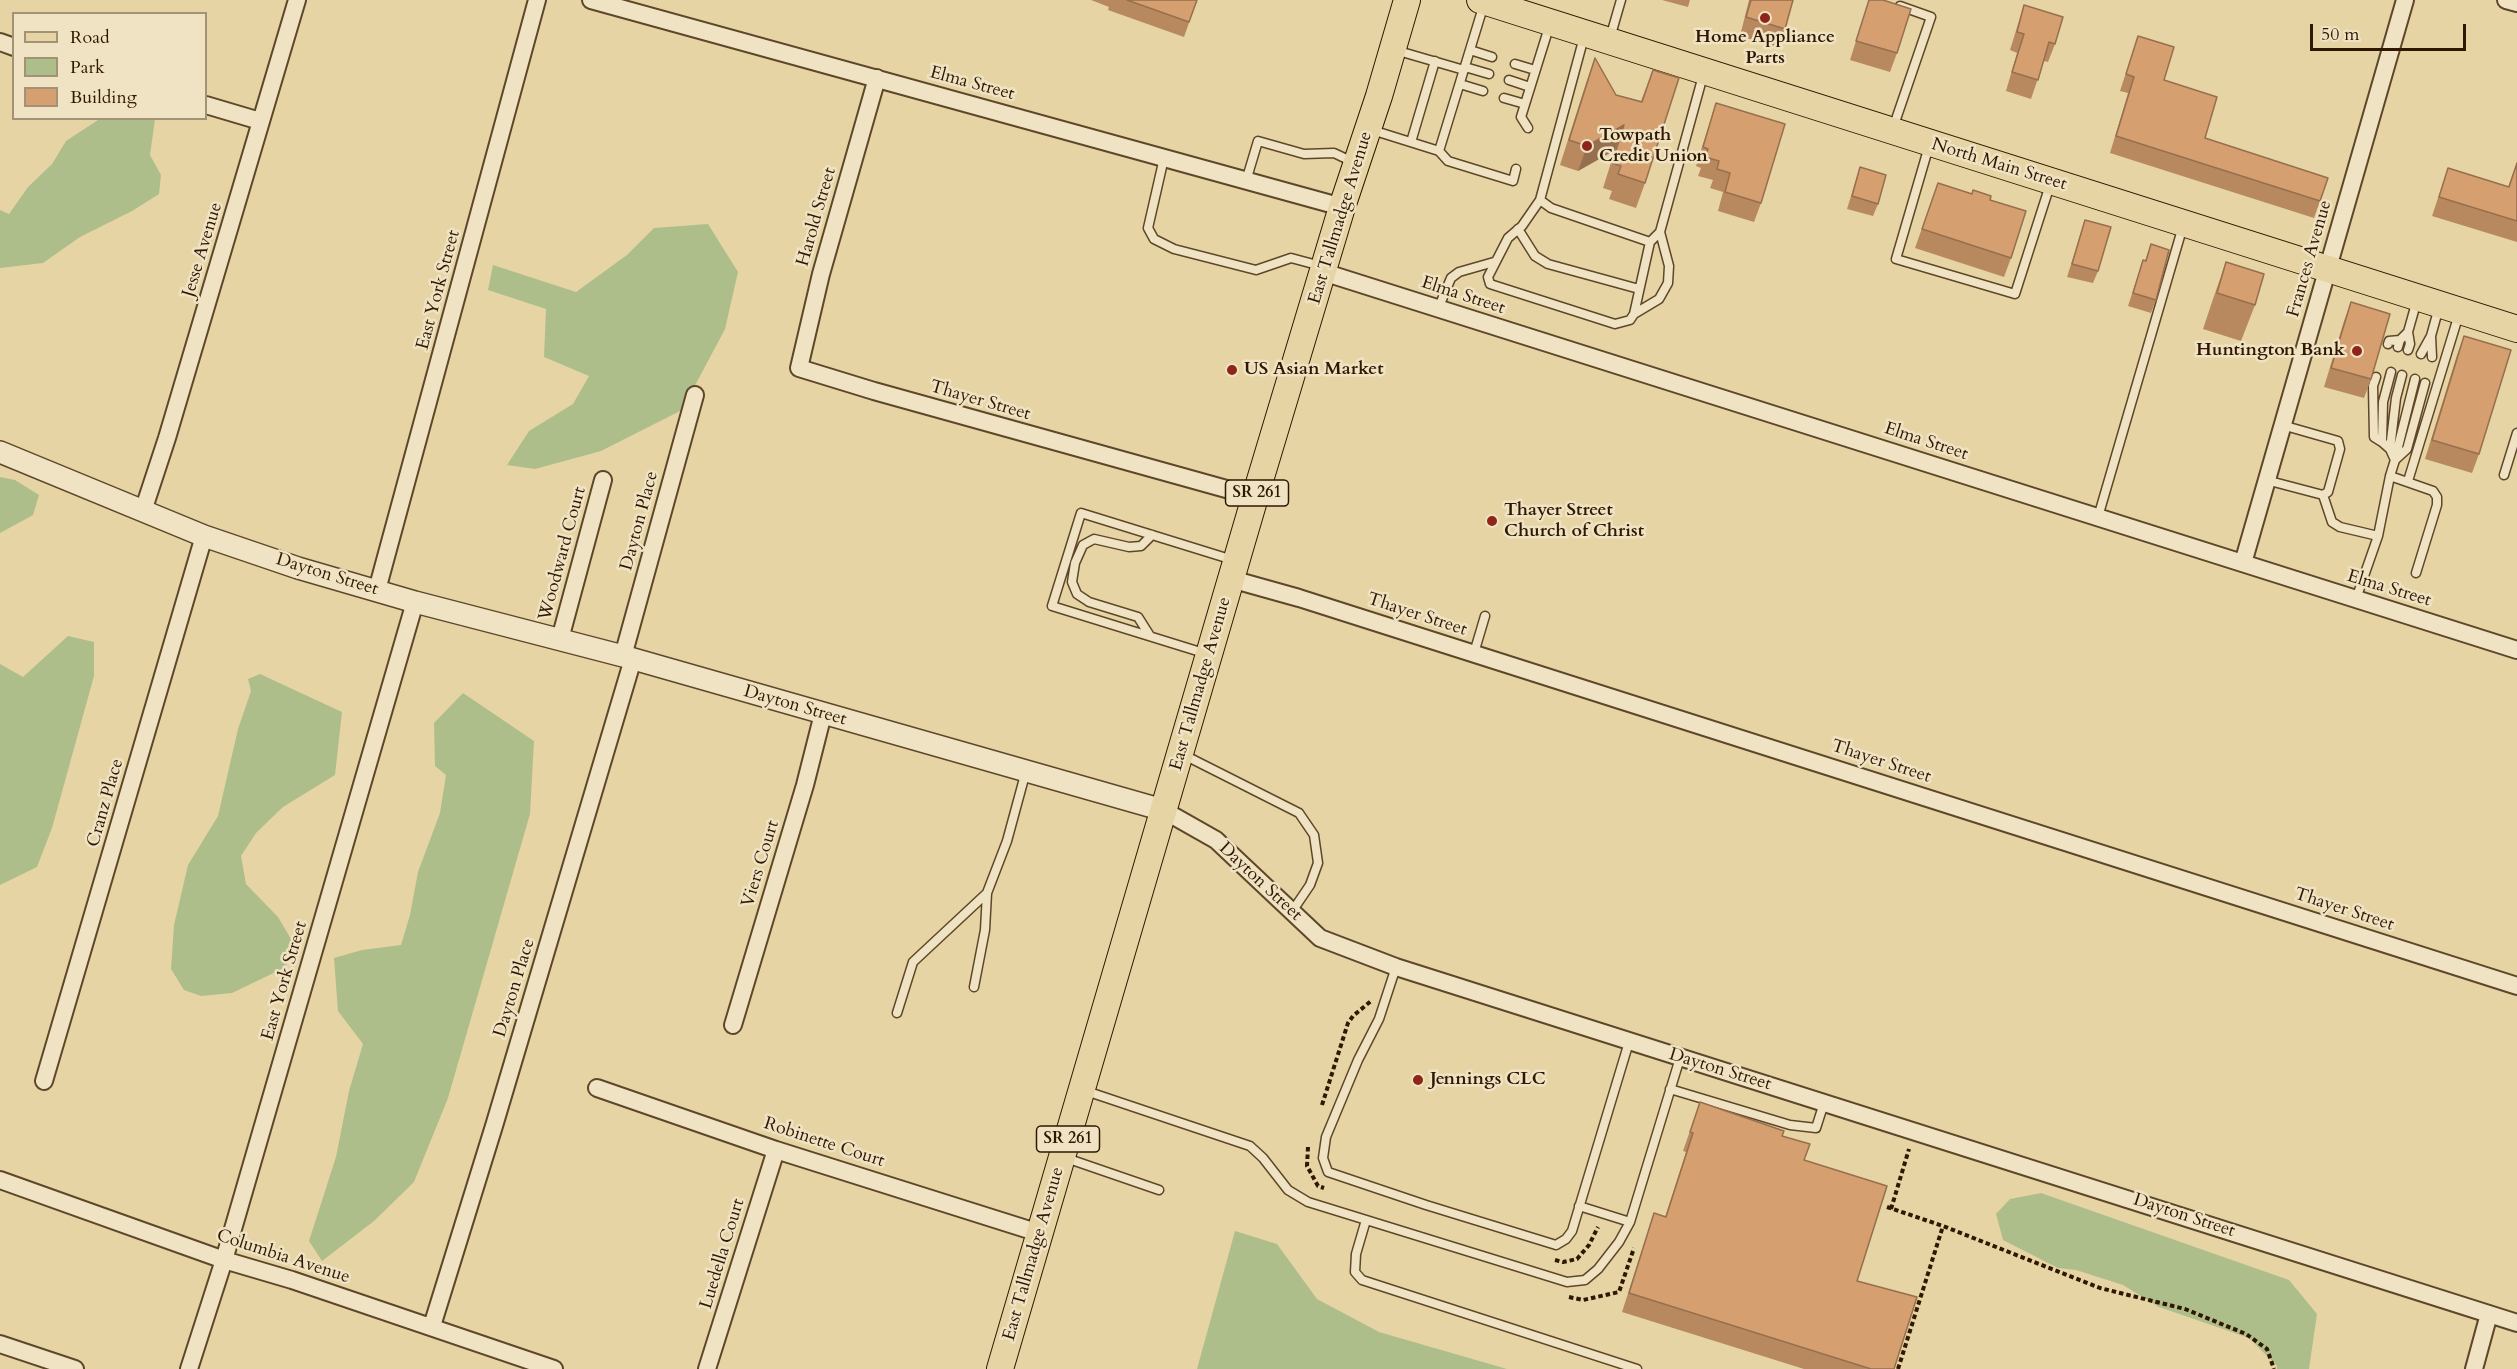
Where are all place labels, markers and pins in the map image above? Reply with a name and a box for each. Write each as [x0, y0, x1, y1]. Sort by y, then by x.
marker: Home Appliance Parts [1758, 11, 1772, 25]
place label: Home Appliance Parts [1695, 27, 1835, 70]
place label: Towpath Credit Union [1599, 125, 1708, 168]
marker: Towpath Credit Union [1580, 139, 1594, 153]
place label: Huntington Bank [2196, 340, 2345, 362]
marker: Huntington Bank [2350, 344, 2364, 358]
place label: US Asian Market [1244, 359, 1384, 381]
marker: US Asian Market [1225, 363, 1239, 377]
place label: Thayer Street Church of Christ [1504, 500, 1644, 542]
marker: Thayer Street Church of Christ [1485, 514, 1499, 528]
place label: Jennings CLC [1430, 1069, 1546, 1091]
marker: Jennings CLC [1411, 1073, 1425, 1087]

